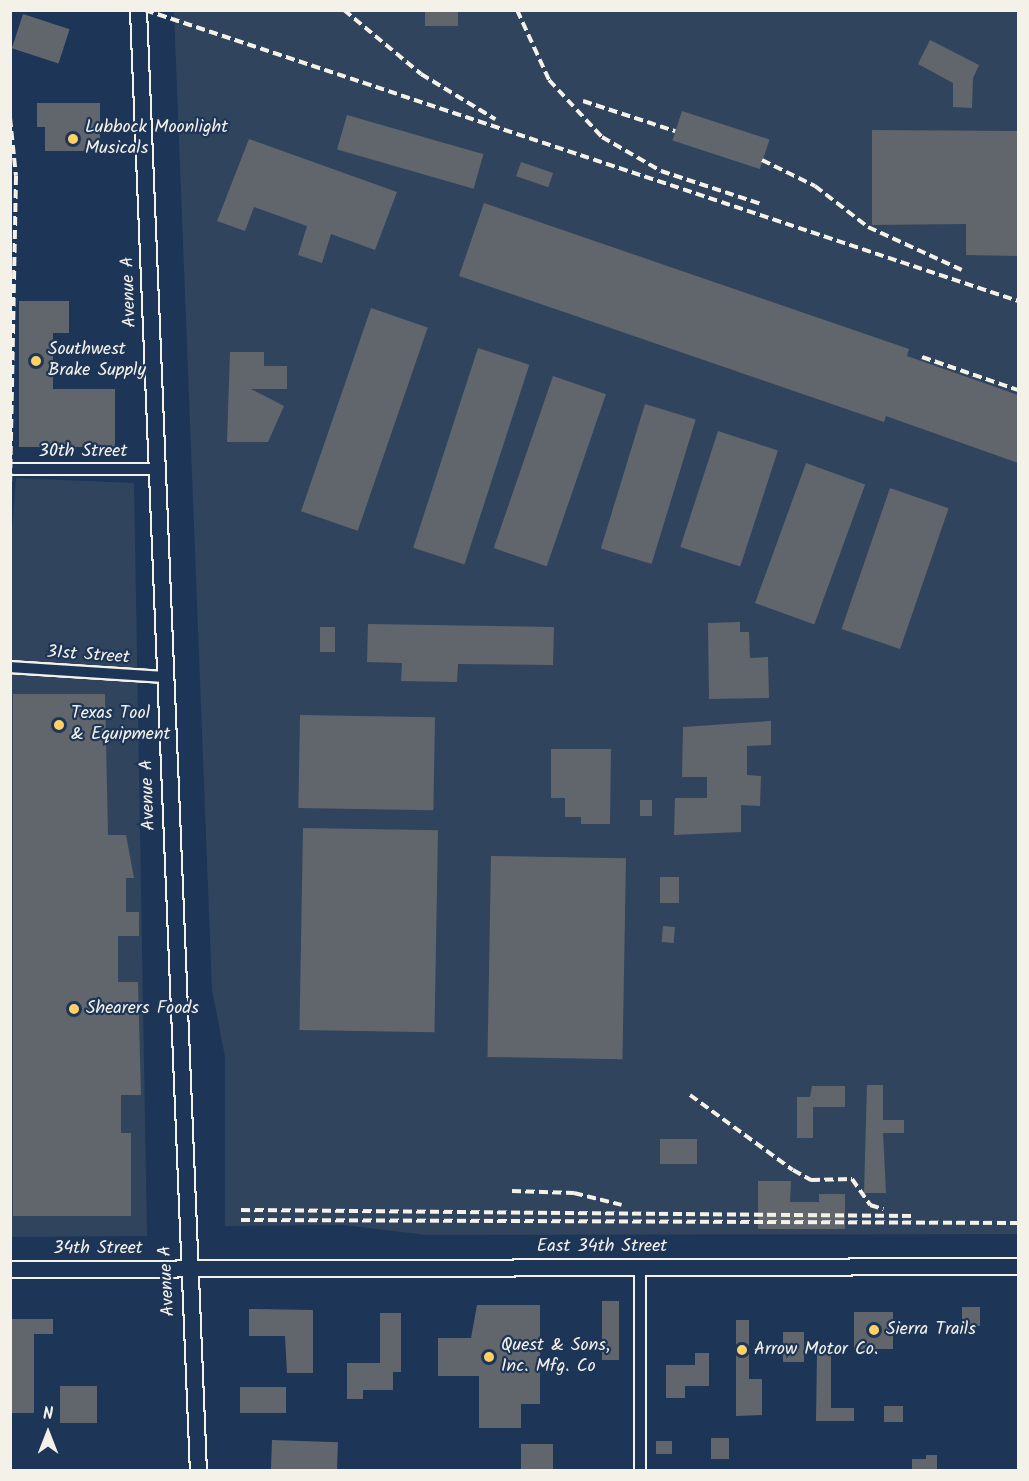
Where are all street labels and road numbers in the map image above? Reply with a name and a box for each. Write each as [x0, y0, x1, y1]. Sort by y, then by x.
street label: Avenue A [118, 256, 142, 328]
street label: 30th Street [39, 441, 127, 463]
street label: 31st Street [46, 642, 130, 670]
street label: Avenue A [137, 759, 161, 831]
street label: East 34th Street [537, 1236, 667, 1258]
street label: 34th Street [53, 1238, 143, 1260]
street label: Avenue A [155, 1245, 181, 1317]

